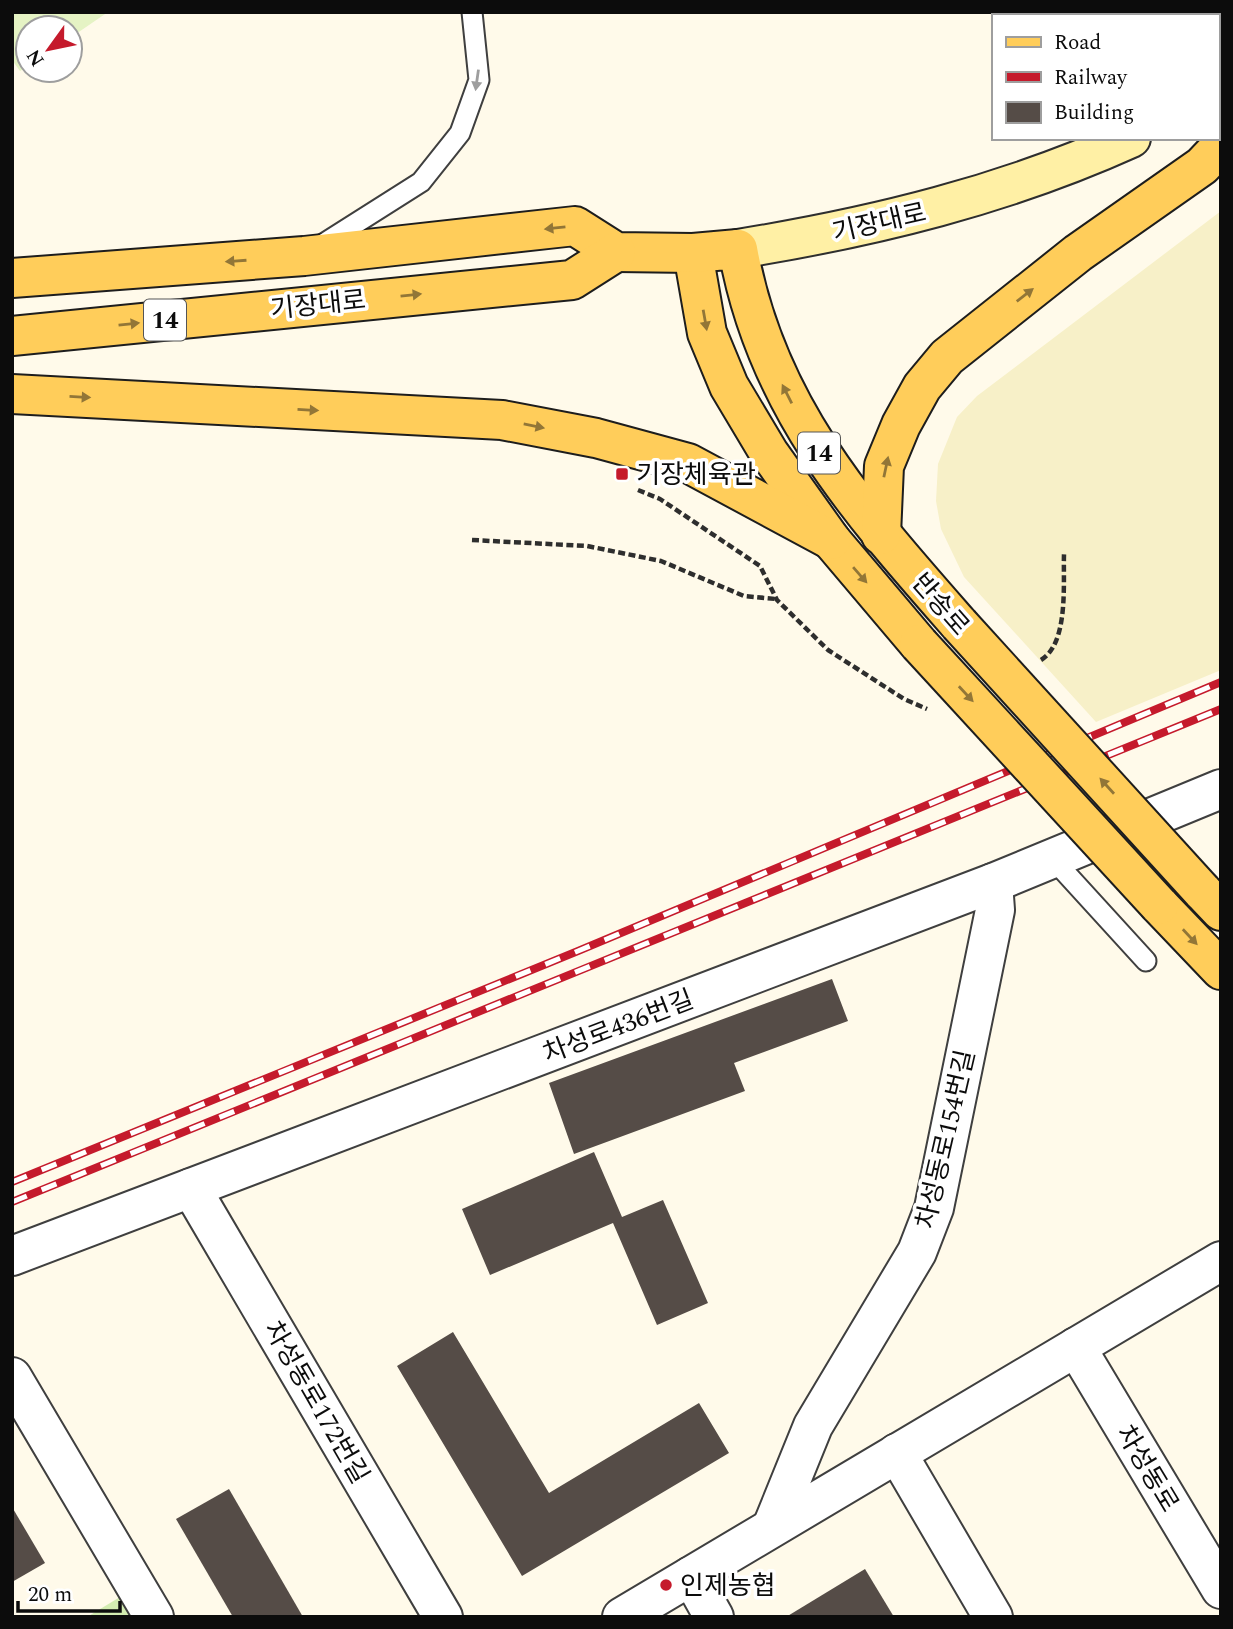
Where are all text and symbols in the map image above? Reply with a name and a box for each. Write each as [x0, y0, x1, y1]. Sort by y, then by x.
north arrow [14, 14, 84, 84]
legend [992, 14, 1219, 140]
text: Road [1054, 27, 1101, 59]
text: N [20, 43, 52, 72]
text: Railway [1054, 62, 1128, 94]
one-way arrow [471, 69, 482, 91]
text: Building [1054, 97, 1134, 129]
street label: 기장대로 [828, 193, 930, 253]
one-way arrow [544, 222, 566, 233]
one-way arrow [225, 256, 247, 267]
street label: 기장대로 [268, 280, 368, 330]
one-way arrow [1015, 288, 1033, 303]
one-way arrow [400, 289, 422, 300]
road number: 14 [144, 300, 186, 340]
one-way arrow [700, 309, 711, 331]
one-way arrow [118, 318, 140, 329]
one-way arrow [781, 383, 793, 403]
one-way arrow [70, 392, 92, 403]
one-way arrow [297, 404, 319, 415]
one-way arrow [523, 421, 545, 432]
road number: 14 [798, 432, 840, 474]
place label: 기장체육관 [636, 455, 756, 495]
one-way arrow [880, 456, 891, 478]
marker: 기장체육관 [614, 466, 630, 482]
street label: 반송로 [902, 564, 979, 645]
one-way arrow [852, 566, 868, 584]
one-way arrow [957, 685, 973, 702]
one-way arrow [1099, 778, 1115, 795]
one-way arrow [1182, 928, 1198, 946]
street label: 차성로436번길 [537, 980, 700, 1074]
street label: 차성동로154번길 [906, 1046, 986, 1233]
street label: 차성동로172번길 [253, 1313, 379, 1492]
street label: 차성동로 [1105, 1417, 1189, 1520]
place label: 인제농협 [680, 1566, 776, 1606]
scale bar [18, 1570, 119, 1614]
marker: 인제농협 [658, 1577, 674, 1593]
text: 20 m [28, 1579, 72, 1611]

